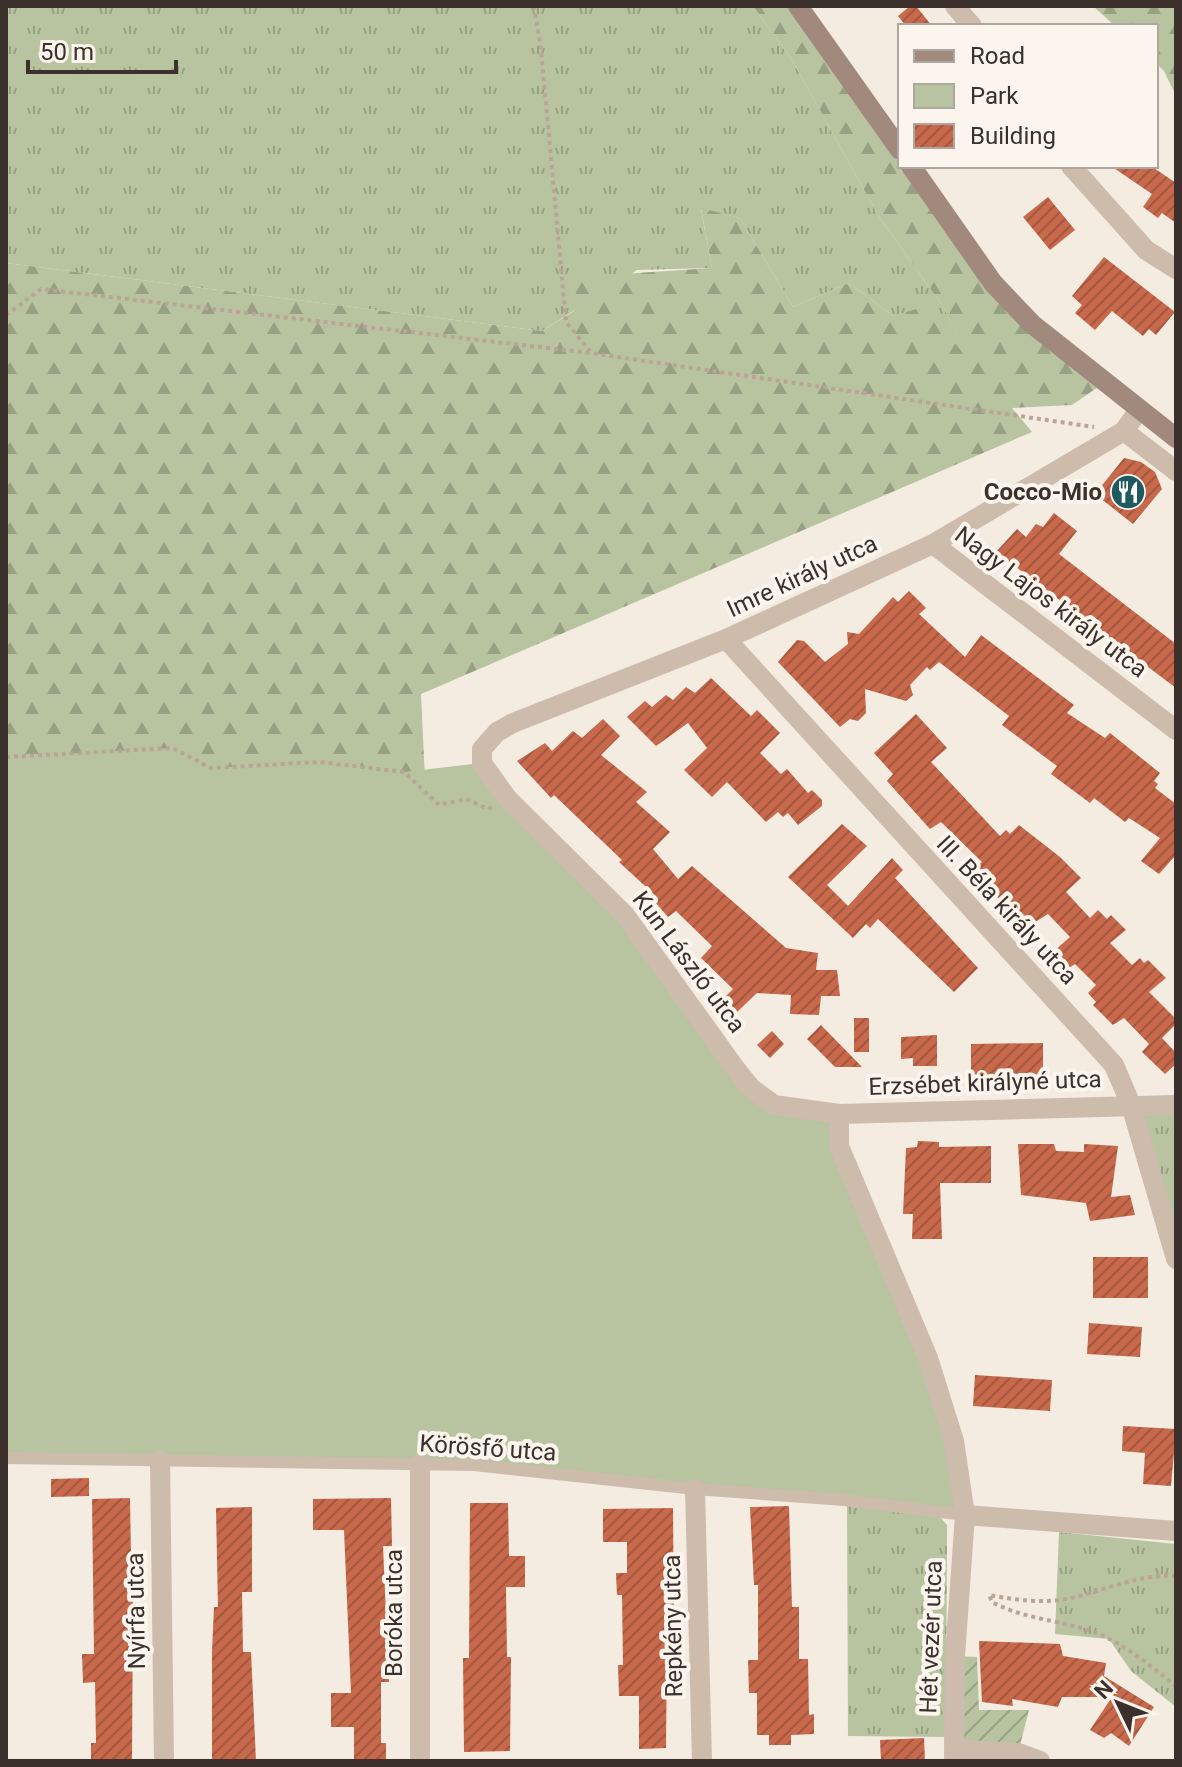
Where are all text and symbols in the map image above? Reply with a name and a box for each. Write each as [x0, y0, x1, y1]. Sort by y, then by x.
scale bar [28, 24, 176, 74]
legend [898, 24, 1158, 168]
text: 50 m [40, 38, 94, 66]
text: Road [970, 42, 1025, 70]
text: Park [970, 82, 1019, 110]
text: Building [970, 122, 1056, 150]
restaurant icon: Cocco-Mio [1109, 473, 1147, 511]
place label: Cocco-Mio [984, 478, 1102, 506]
street label: Nagy Lajos király utca [949, 521, 1153, 683]
street label: Imre király utca [722, 529, 882, 623]
street label: III. Béla király utca [931, 830, 1083, 990]
street label: Kun László utca [627, 886, 751, 1038]
street label: Erzsébet királyné utca [868, 1065, 1102, 1101]
street label: Körösfő utca [419, 1429, 557, 1467]
street label: Boróka utca [380, 1549, 408, 1677]
street label: Nyírfa utca [121, 1552, 151, 1670]
street label: Repkény utca [658, 1554, 688, 1698]
street label: Hét vezér utca [914, 1560, 948, 1714]
north arrow [1078, 1663, 1158, 1743]
text: N [1089, 1675, 1118, 1704]

